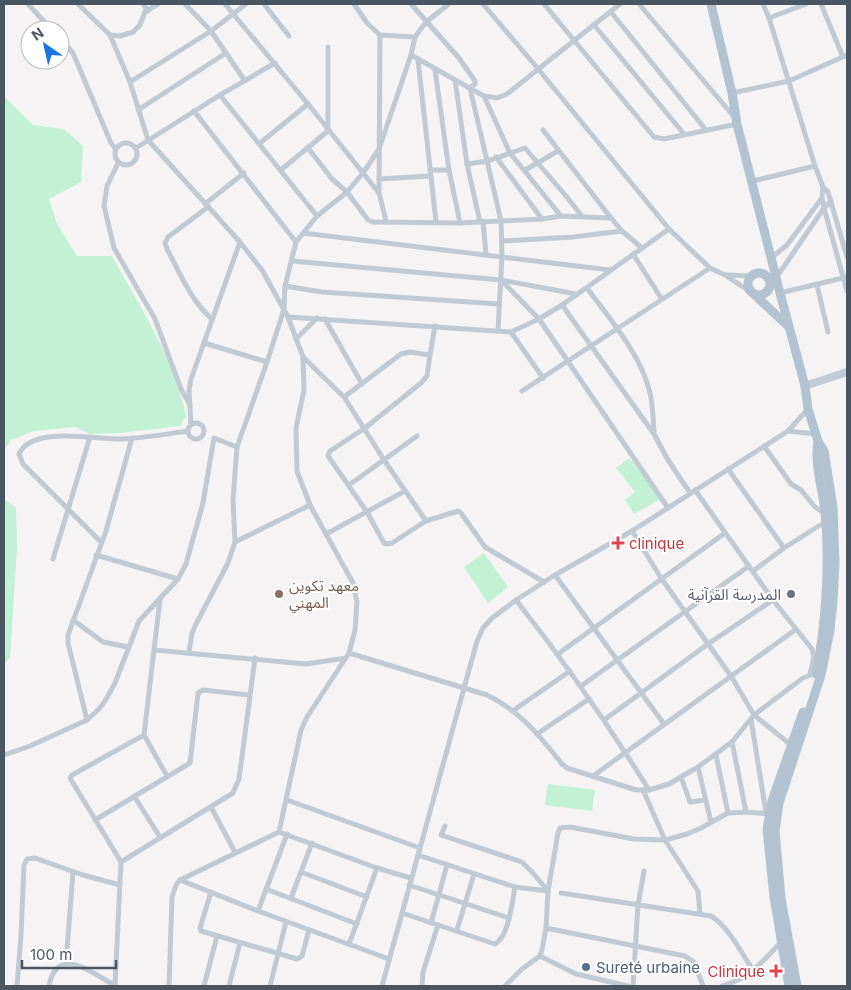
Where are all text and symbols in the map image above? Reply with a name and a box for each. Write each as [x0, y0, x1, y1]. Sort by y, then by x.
north arrow [20, 20, 70, 70]
text: N [28, 24, 47, 44]
place label: clinique [629, 534, 684, 553]
marker: clinique [611, 536, 625, 550]
place label: معهد تكوين المهني [289, 576, 359, 614]
place label: المدرسة القرآنية [688, 585, 781, 604]
marker: معهد تكوين المهني [273, 588, 285, 600]
marker: المدرسة القرآنية [785, 588, 797, 600]
scale bar [22, 938, 116, 970]
text: 100 m [30, 945, 72, 964]
place label: Sureté urbaine [596, 958, 700, 977]
marker: Sureté urbaine [580, 961, 592, 973]
place label: Clinique [707, 962, 765, 981]
marker: Clinique [769, 964, 783, 978]

